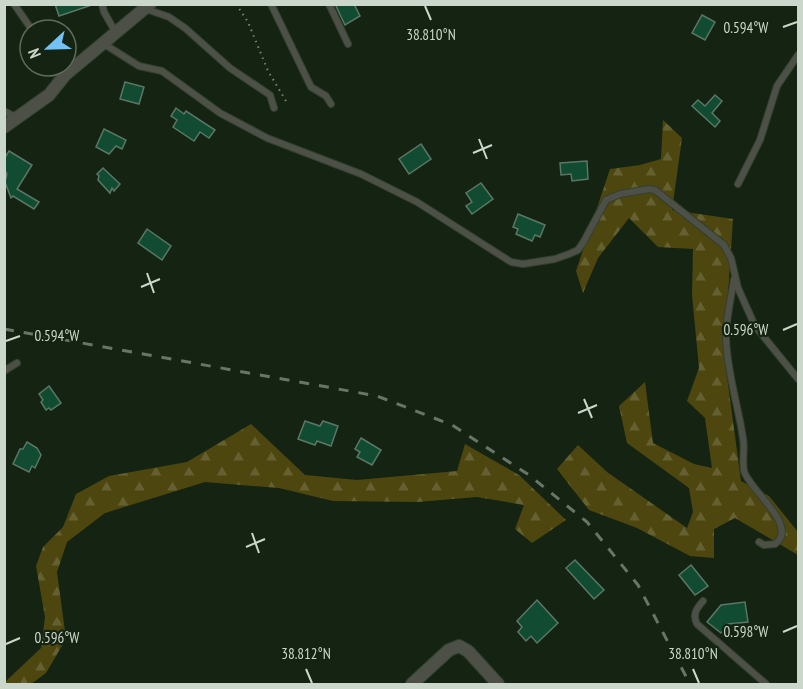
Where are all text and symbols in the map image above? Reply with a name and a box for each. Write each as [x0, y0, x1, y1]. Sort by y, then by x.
north arrow [18, 18, 78, 78]
text: 0.594°W [724, 18, 768, 37]
text: 38.810°N [406, 25, 456, 44]
text: N [23, 46, 45, 61]
text: 0.596°W [724, 320, 768, 339]
text: 0.594°W [35, 326, 79, 345]
text: 0.598°W [724, 622, 768, 641]
text: 0.596°W [35, 628, 79, 647]
text: 38.812°N [281, 644, 331, 663]
text: 38.810°N [668, 644, 718, 663]

